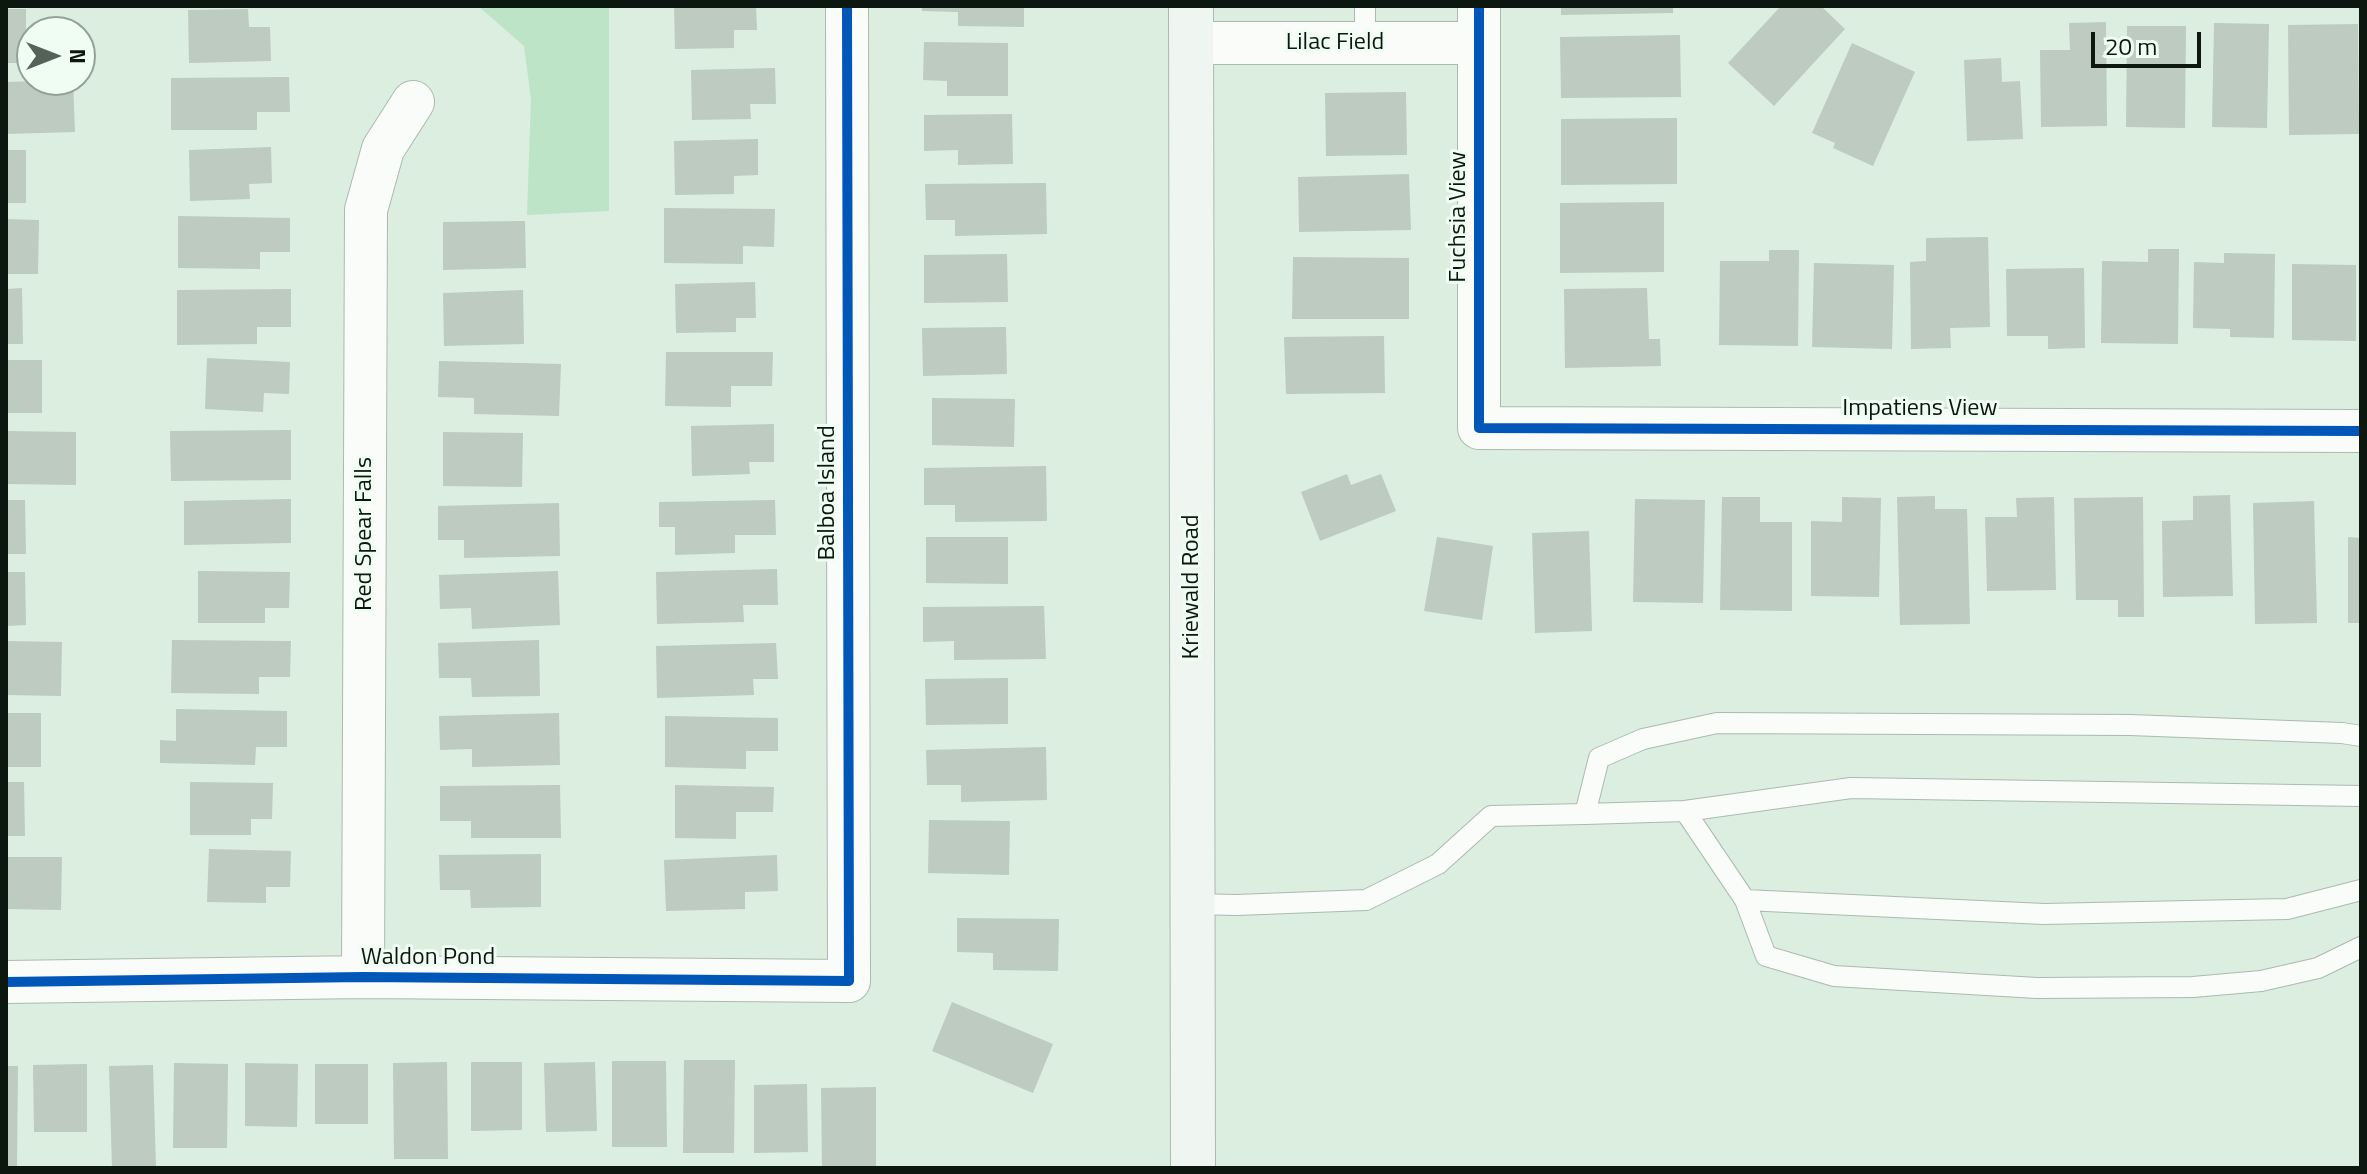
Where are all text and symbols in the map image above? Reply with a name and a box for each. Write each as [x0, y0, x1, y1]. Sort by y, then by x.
north arrow [16, 16, 96, 96]
scale bar [2095, 16, 2205, 66]
text: 20 m [2105, 28, 2157, 64]
street label: Lilac Field [1286, 29, 1384, 57]
text: N [61, 48, 95, 64]
street label: Fuchsia View [1445, 151, 1473, 283]
street label: Impatiens View [1842, 395, 1998, 423]
street label: Balboa Island [814, 425, 842, 561]
street label: Red Spear Falls [351, 457, 379, 611]
street label: Kriewald Road [1178, 515, 1206, 659]
street label: Waldon Pond [361, 944, 495, 972]

